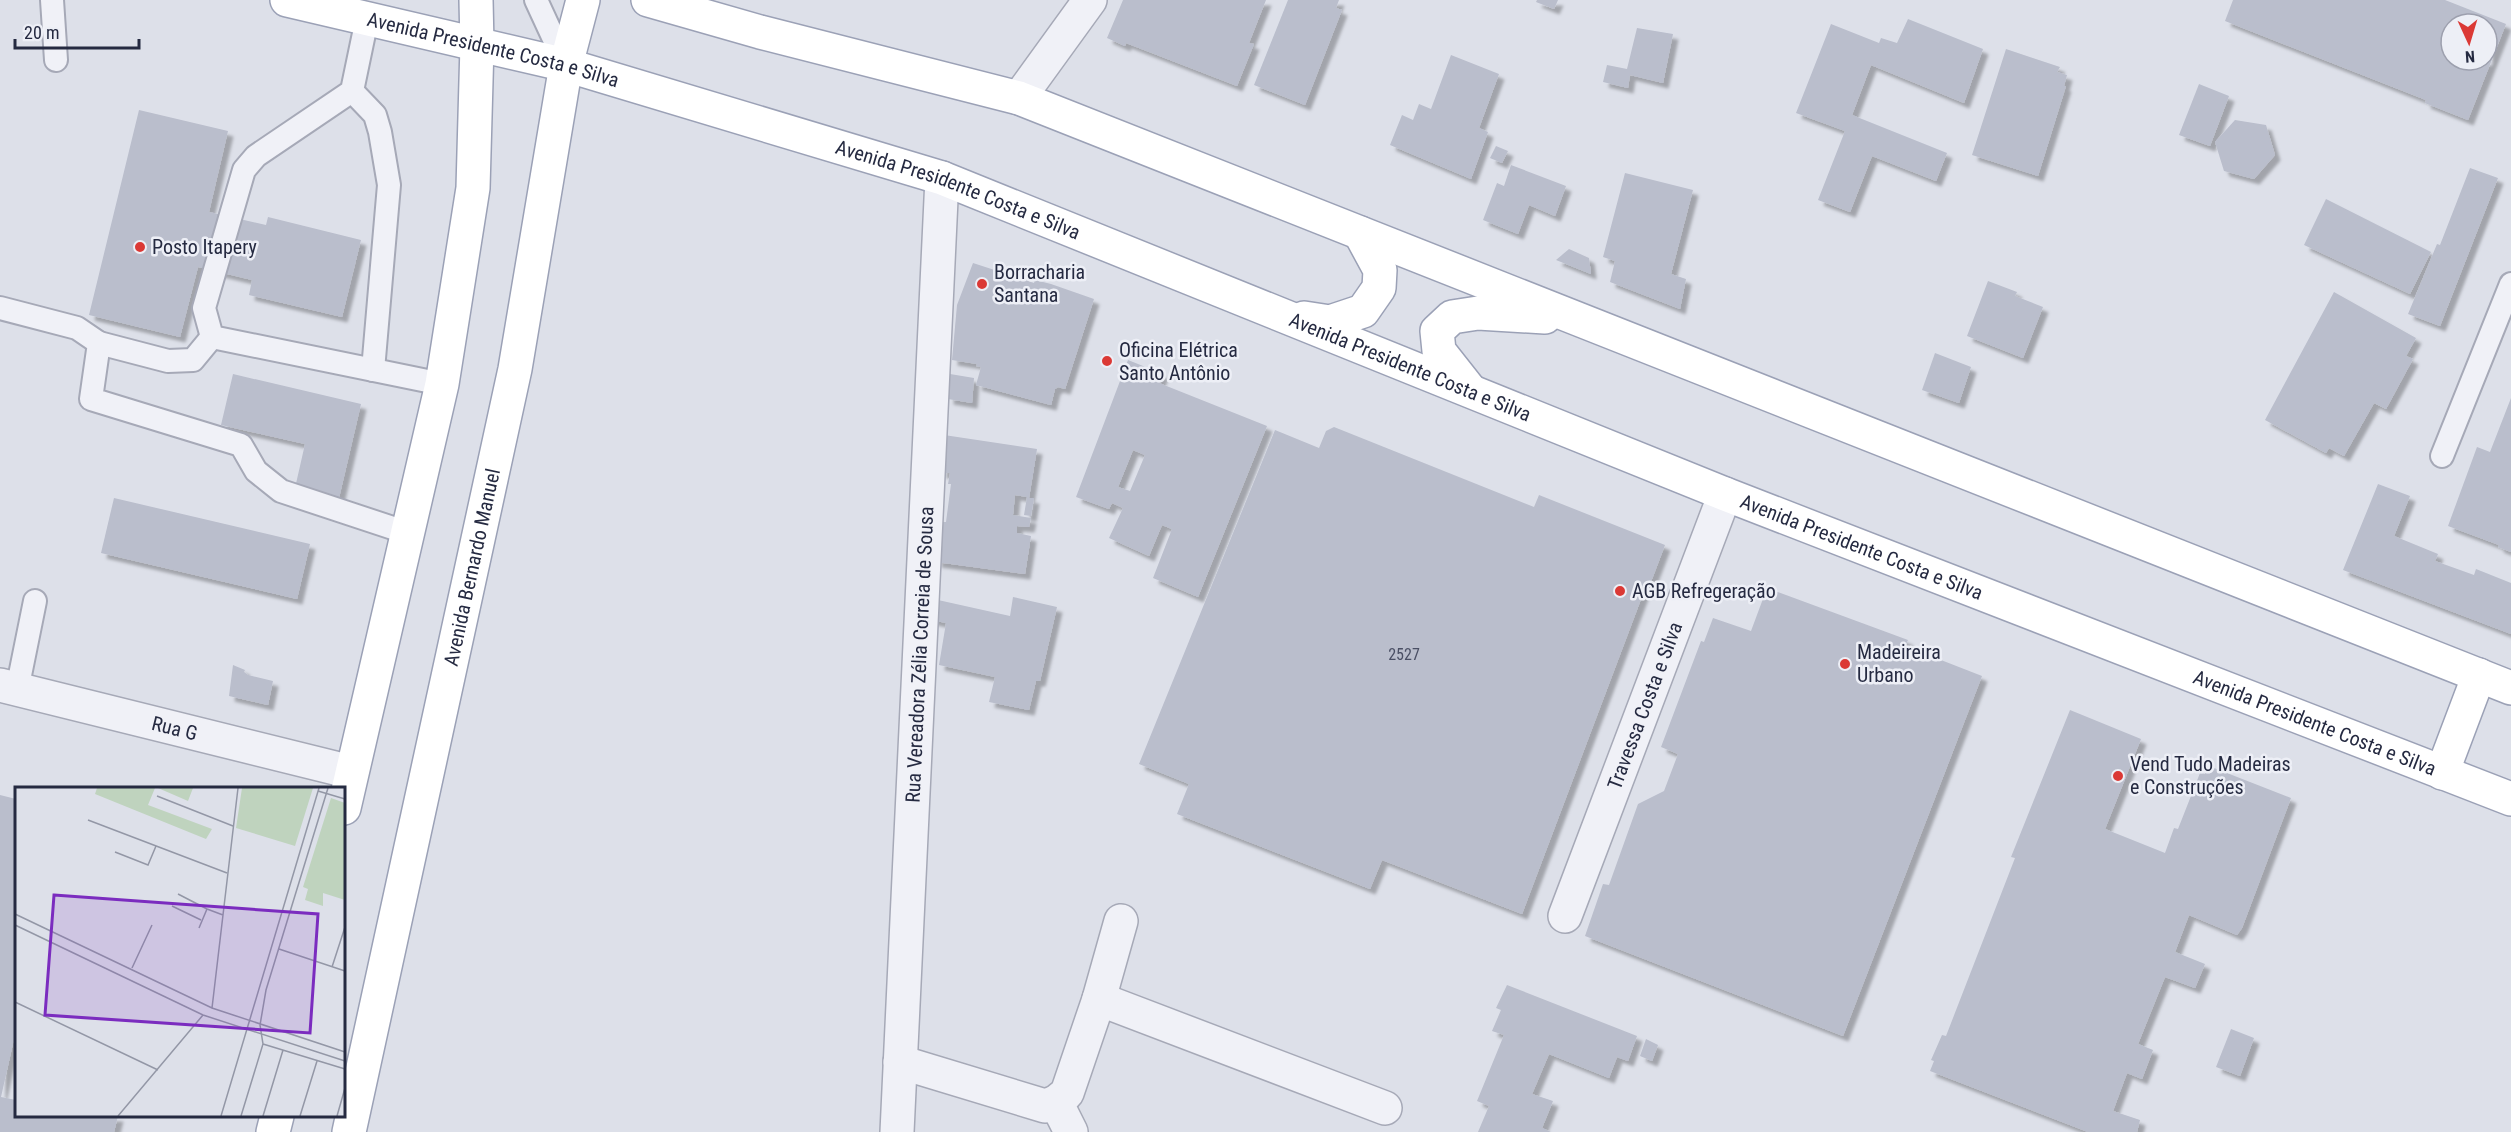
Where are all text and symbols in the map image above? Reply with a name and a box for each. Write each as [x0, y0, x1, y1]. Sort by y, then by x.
street label: Avenida Presidente Costa e Silva [365, 7, 622, 92]
scale bar [15, 12, 140, 50]
north arrow [2439, 12, 2499, 72]
text: 20 m [24, 22, 59, 43]
text: N [2464, 47, 2476, 66]
street label: Avenida Presidente Costa e Silva [833, 135, 1084, 245]
place label: Posto Itapery [152, 235, 257, 259]
marker: Posto Itapery [133, 240, 147, 254]
place label: Borracharia Santana [994, 260, 1085, 307]
marker: Borracharia Santana [975, 277, 989, 291]
street label: Avenida Presidente Costa e Silva [1286, 307, 1535, 426]
place label: Oficina Elétrica Santo Antônio [1119, 338, 1238, 385]
marker: Oficina Elétrica Santo Antônio [1100, 354, 1114, 368]
street label: Avenida Bernardo Manuel [439, 466, 505, 668]
street label: Avenida Presidente Costa e Silva [1737, 489, 1986, 605]
street label: Rua Vereadora Zélia Correia de Sousa [901, 506, 938, 803]
place label: AGB Refregeração [1632, 579, 1776, 603]
marker: AGB Refregeração [1613, 584, 1627, 598]
street label: Travessa Costa e Silva [1602, 618, 1687, 793]
place label: Madeireira Urbano [1857, 640, 1941, 687]
house number: 2527 [1388, 645, 1420, 664]
marker: Madeireira Urbano [1838, 657, 1852, 671]
street label: Avenida Presidente Costa e Silva [2190, 665, 2440, 781]
street label: Rua G [149, 711, 200, 746]
place label: Vend Tudo Madeiras e Construções [2130, 752, 2291, 799]
marker: Vend Tudo Madeiras e Construções [2111, 769, 2125, 783]
inset map [15, 787, 345, 1117]

